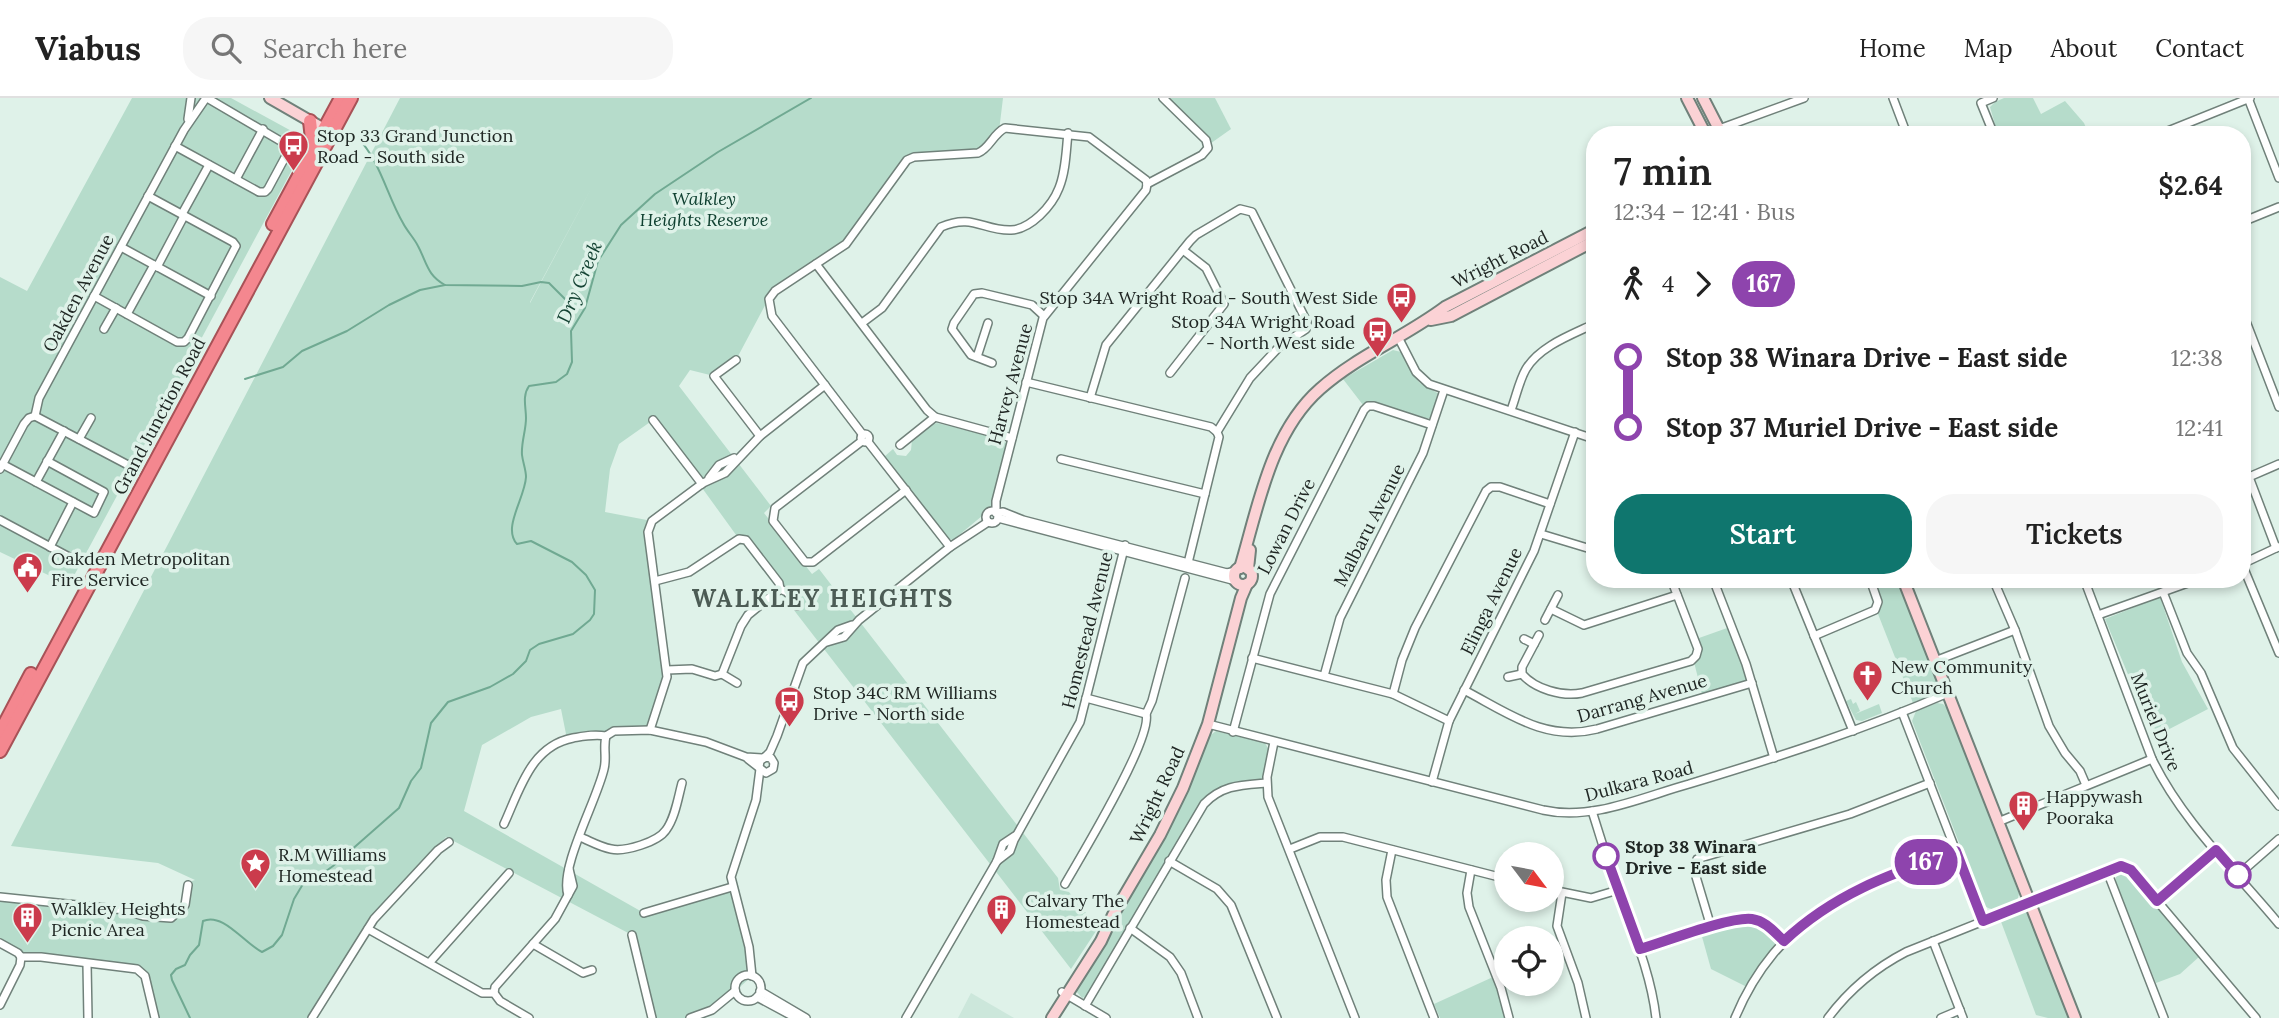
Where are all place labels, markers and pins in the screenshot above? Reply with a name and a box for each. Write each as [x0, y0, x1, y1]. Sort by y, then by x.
place label: Stop 33 Grand Junction Road - South side [317, 124, 513, 168]
bus stop icon: Stop 33 Grand Junction Road - South side [277, 128, 311, 172]
bus stop icon: Stop 34A Wright Road - South West Side [1384, 280, 1418, 324]
place label: Stop 34A Wright Road - South West Side [1039, 286, 1378, 309]
place label: Stop 34A Wright Road - North West side [1171, 310, 1355, 354]
bus stop icon: Stop 34A Wright Road - North West side [1361, 314, 1395, 358]
place label: Oakden Metropolitan Fire Service [51, 547, 230, 591]
public building icon: Oakden Metropolitan Fire Service [11, 551, 45, 595]
place label: New Community Church [1891, 655, 2033, 699]
church icon: New Community Church [1851, 659, 1885, 703]
place label: Stop 34C RM Williams Drive - North side [813, 681, 997, 725]
bus stop icon: Stop 34C RM Williams Drive - North side [773, 685, 807, 729]
place label: Happywash Pooraka [2046, 785, 2143, 829]
building icon: Happywash Pooraka [2006, 789, 2040, 833]
place label: Stop 38 Winara Drive - East side [1625, 835, 1767, 879]
place label: R.M Williams Homestead [278, 843, 386, 887]
marker: Stop 38 Winara Drive - East side [1593, 843, 1619, 869]
place icon: R.M Williams Homestead [238, 847, 272, 891]
unlabelled marker [2225, 862, 2251, 888]
place label: Calvary The Homestead [1025, 889, 1125, 933]
building icon: Calvary The Homestead [985, 893, 1019, 937]
place label: Walkley Heights Picnic Area [51, 897, 186, 941]
building icon: Walkley Heights Picnic Area [11, 901, 45, 945]

